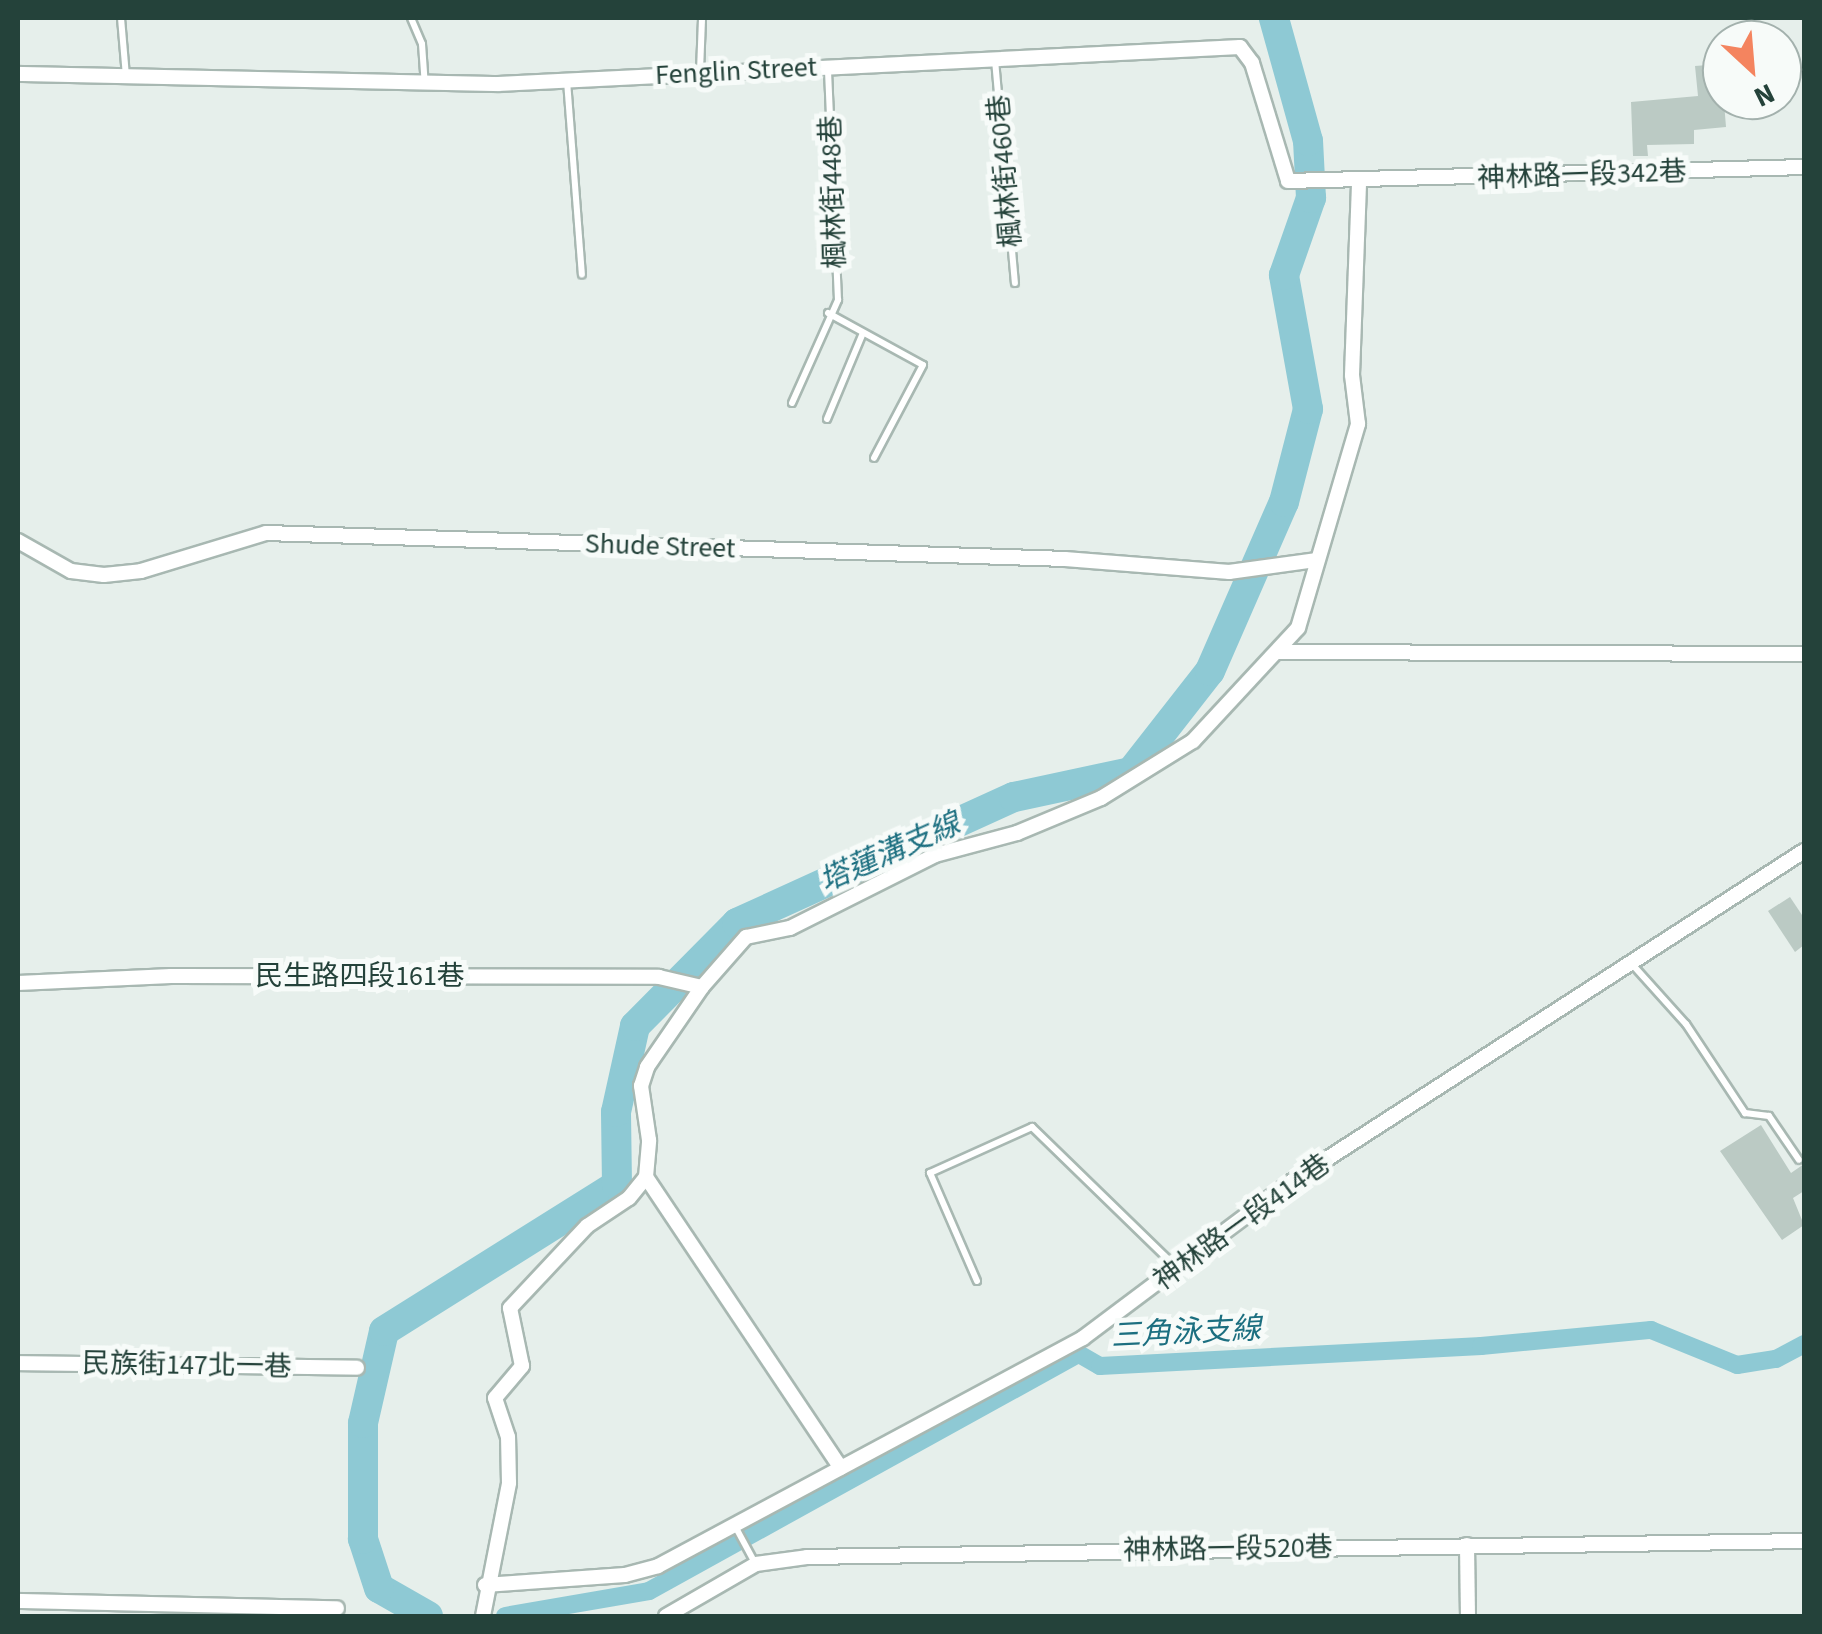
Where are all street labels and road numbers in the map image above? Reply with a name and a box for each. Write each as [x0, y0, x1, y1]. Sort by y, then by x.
street label: Fenglin Street [654, 50, 818, 92]
street label: 楓林街460巷 [982, 93, 1028, 249]
street label: 楓林街448巷 [814, 115, 852, 269]
street label: 神林路一段342巷 [1477, 155, 1687, 195]
street label: Shude Street [584, 527, 736, 565]
street label: 民生路四段161巷 [255, 959, 465, 993]
street label: 神林路一段414巷 [1147, 1147, 1337, 1297]
street label: 民族街147北一巷 [82, 1346, 292, 1384]
street label: 神林路一段520巷 [1123, 1530, 1333, 1568]

